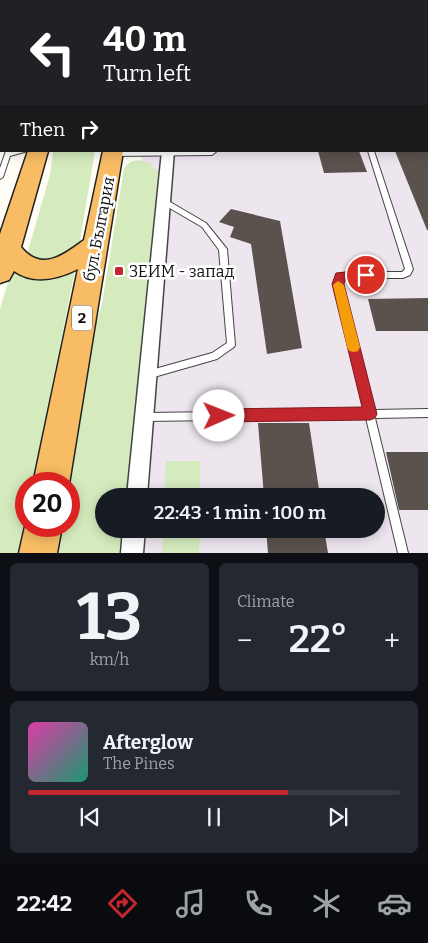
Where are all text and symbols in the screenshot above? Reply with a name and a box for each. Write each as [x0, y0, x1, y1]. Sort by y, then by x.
text: 40 m [103, 18, 186, 60]
icon: left [20, 20, 85, 85]
text: Turn left [103, 60, 191, 87]
icon: right [75, 115, 103, 143]
text: Then [20, 118, 65, 141]
street label: бул. България [80, 175, 118, 283]
pin [345, 254, 387, 296]
icon: arrive [352, 261, 380, 289]
place label: ЗЕИМ - запад [129, 262, 235, 281]
marker: ЗЕИМ - запад [113, 265, 125, 277]
road number: 2 [72, 306, 92, 330]
position arrow [192, 389, 244, 441]
speed limit sign: 20 [15, 472, 80, 537]
text: 22:43 · 1 min · 100 m [154, 501, 326, 524]
text: 13 [77, 578, 142, 656]
text: Climate [237, 592, 295, 611]
text: 22° [289, 616, 348, 662]
text: − [237, 624, 252, 657]
text: + [384, 624, 400, 657]
text: km/h [90, 650, 129, 669]
text: Afterglow [103, 731, 193, 754]
text: The Pines [103, 754, 175, 773]
icon: previous [76, 803, 104, 831]
icon: pause [200, 803, 228, 831]
icon: next [324, 803, 352, 831]
icon: directions [105, 886, 140, 921]
icon: music [173, 886, 208, 921]
icon: phone [241, 886, 276, 921]
icon: climate [309, 886, 344, 921]
icon: car [377, 886, 412, 921]
text: 22:42 [16, 890, 72, 917]

